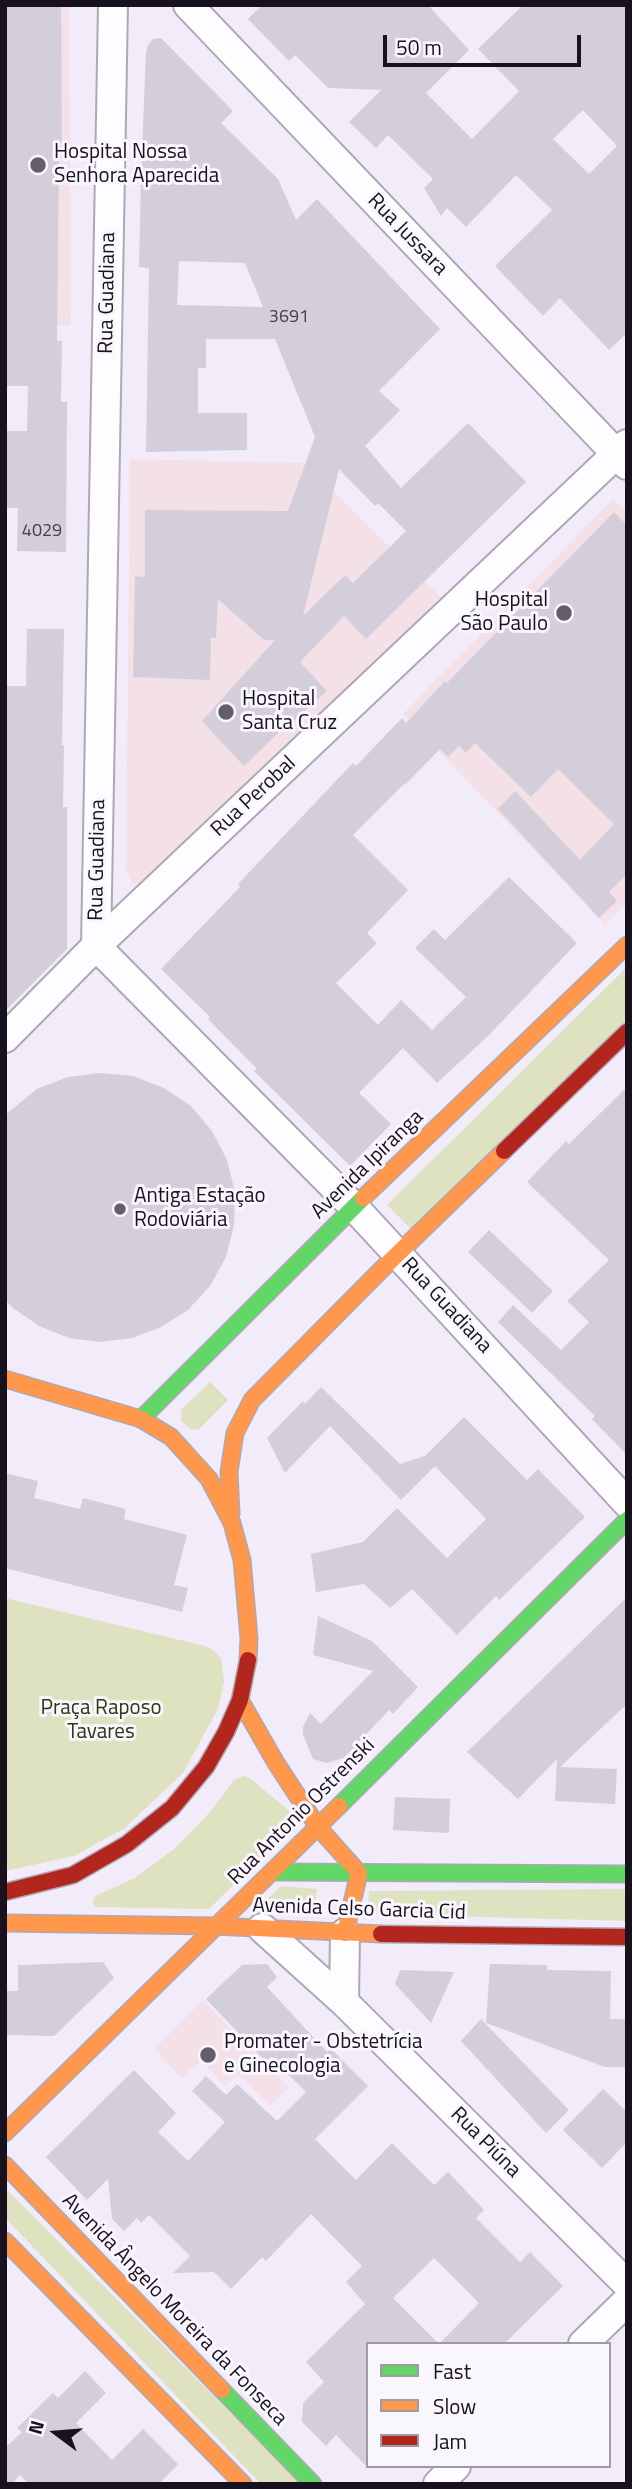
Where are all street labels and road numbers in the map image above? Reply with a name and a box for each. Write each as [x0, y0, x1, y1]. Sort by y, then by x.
street label: Rua Jussara [362, 189, 452, 281]
street label: Rua Guadiana [94, 232, 122, 354]
street label: Rua Perobal [206, 751, 302, 843]
street label: Rua Guadiana [84, 799, 112, 921]
street label: Avenida Ipiranga [307, 1105, 429, 1225]
street label: Rua Guadiana [395, 1253, 497, 1359]
street label: Rua Antonio Ostrenski [223, 1733, 381, 1891]
street label: Avenida Celso Garcia Cid [252, 1894, 466, 1926]
street label: Rua Piúna [445, 2103, 525, 2183]
street label: Avenida Ângelo Moreira da Fonseca [56, 2189, 292, 2431]

